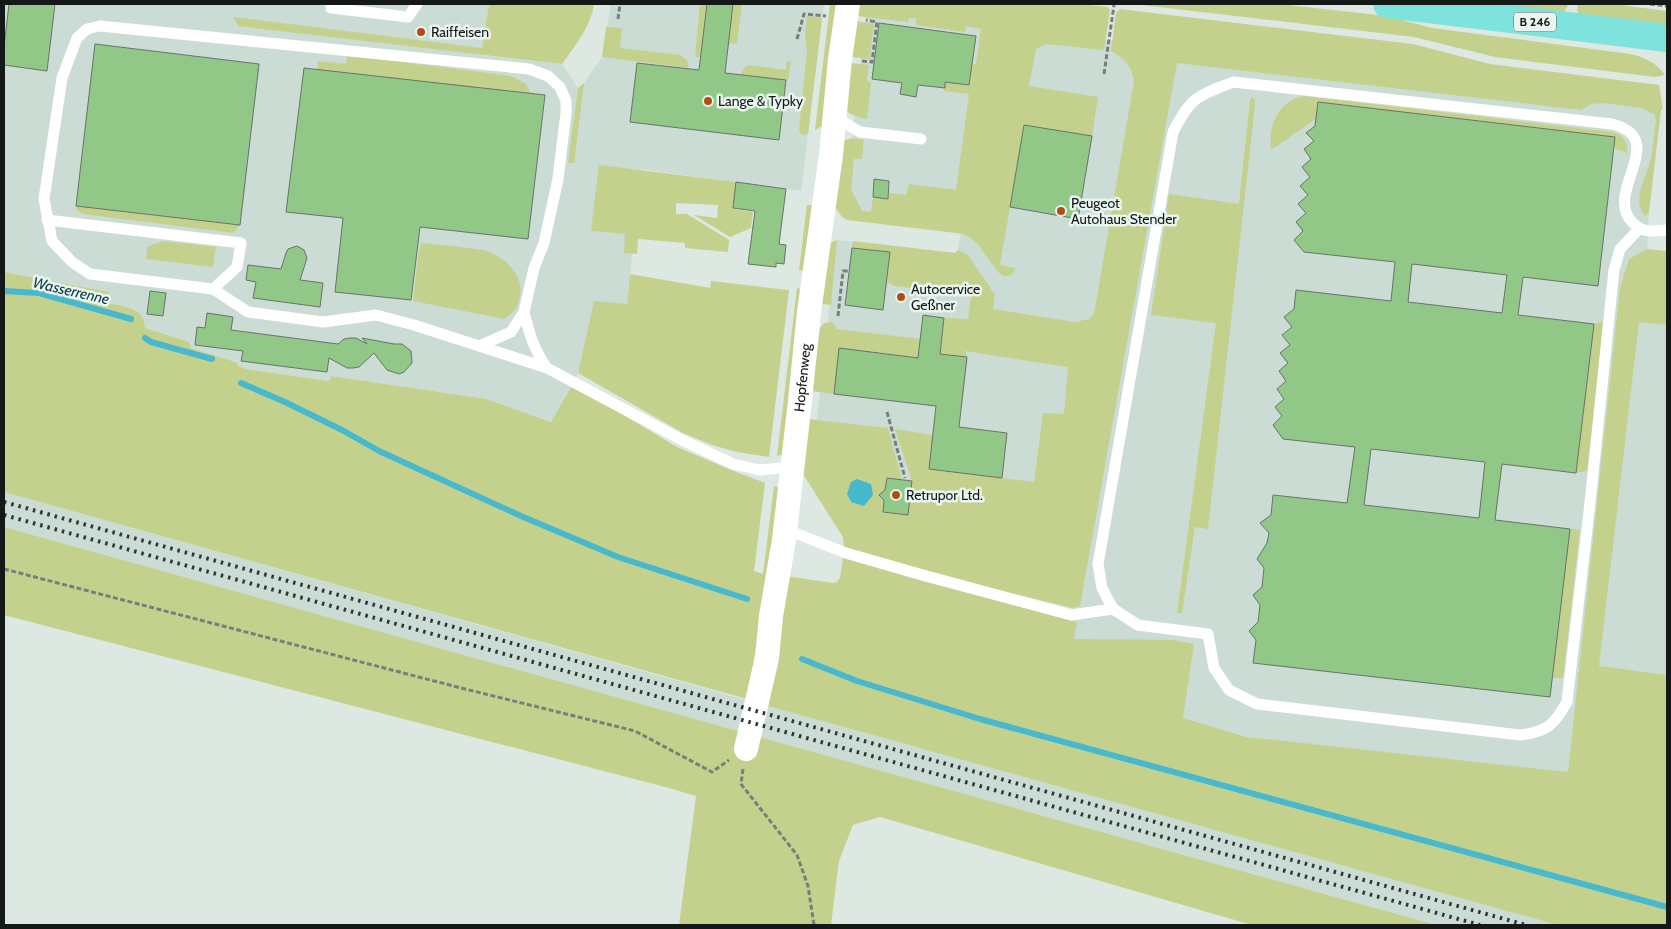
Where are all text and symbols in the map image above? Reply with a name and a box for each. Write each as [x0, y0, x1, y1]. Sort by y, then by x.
road number: B 246 [1514, 13, 1556, 32]
place label: Raiffeisen [431, 23, 489, 41]
marker: Raiffeisen [415, 26, 427, 38]
place label: Lange & Typky [718, 92, 803, 110]
marker: Lange & Typky [702, 95, 714, 107]
place label: Peugeot Autohaus Stender [1071, 194, 1177, 228]
marker: Peugeot Autohaus Stender [1055, 205, 1067, 217]
water label: Wasserrenne [31, 273, 111, 309]
place label: Autocervice Geßner [911, 280, 980, 314]
marker: Autocervice Geßner [895, 291, 907, 303]
street label: Hopfenweg [790, 342, 815, 413]
place label: Retrupor Ltd. [906, 486, 983, 504]
marker: Retrupor Ltd. [890, 489, 902, 501]

